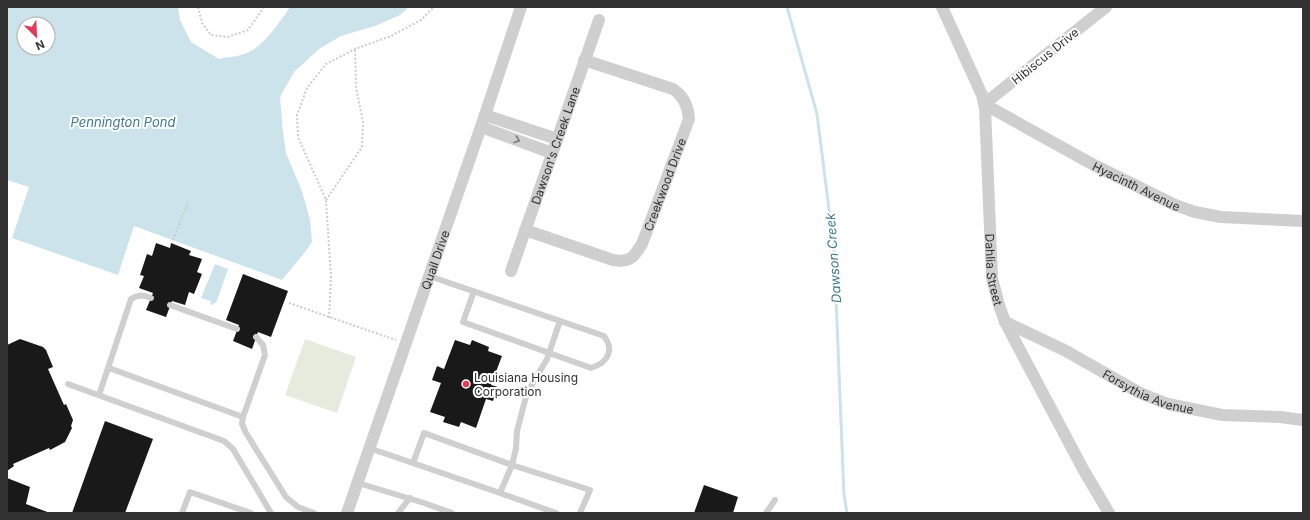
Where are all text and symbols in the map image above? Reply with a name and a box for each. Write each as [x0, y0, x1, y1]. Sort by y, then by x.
north arrow [16, 16, 56, 56]
street label: Hibiscus Drive [1008, 24, 1082, 88]
text: N [33, 37, 47, 53]
street label: Dawson's Creek Lane [527, 85, 583, 206]
water label: Pennington Pond [71, 114, 175, 130]
one-way arrow [513, 135, 520, 143]
street label: Creekwood Drive [640, 136, 689, 233]
street label: Hyacinth Avenue [1090, 158, 1182, 214]
water label: Dawson Creek [822, 212, 844, 304]
street label: Quail Drive [418, 228, 452, 292]
street label: Dahlia Street [983, 233, 1006, 307]
street label: Forsythia Avenue [1100, 366, 1195, 417]
place label: Louisiana Housing Corporation [474, 370, 578, 399]
marker: Louisiana Housing Corporation [461, 379, 471, 389]

